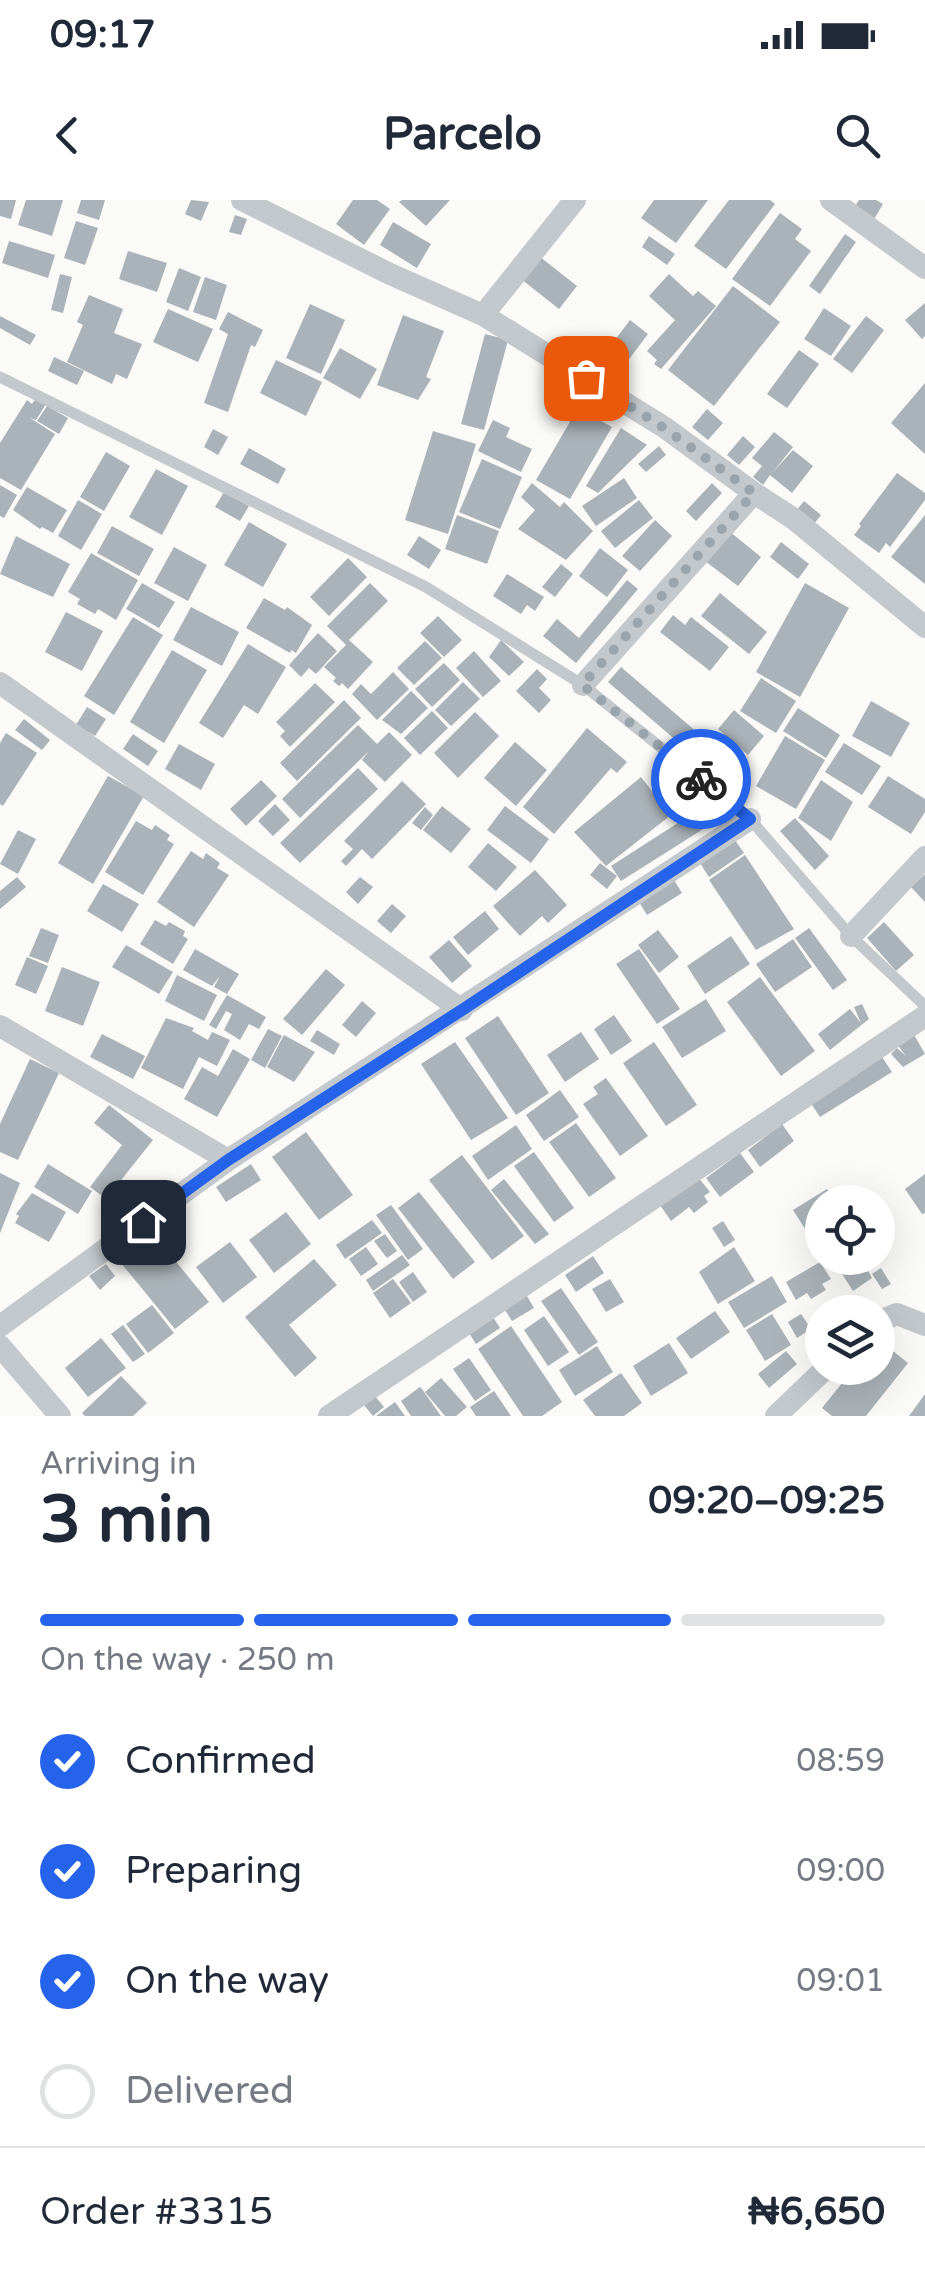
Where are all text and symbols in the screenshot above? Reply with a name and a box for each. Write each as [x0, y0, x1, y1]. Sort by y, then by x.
text: 09:17 [50, 12, 155, 58]
icon: back [40, 108, 95, 163]
text: Parcelo [383, 108, 542, 162]
icon: search [830, 108, 885, 163]
pin [544, 336, 629, 421]
icon: bag [559, 351, 614, 406]
courier [651, 729, 751, 829]
icon: bike [674, 752, 729, 807]
pin [101, 1180, 186, 1265]
map controls [805, 1185, 895, 1385]
button: locate [805, 1185, 895, 1275]
icon: home [116, 1195, 171, 1250]
button: layers [805, 1295, 895, 1385]
text: Arriving in [40, 1445, 197, 1483]
text: 09:20–09:25 [648, 1478, 885, 1524]
text: 3 min [40, 1481, 213, 1560]
text: On the way · 250 m [40, 1641, 335, 1679]
icon: check [40, 1734, 95, 1789]
text: Confirmed [125, 1738, 316, 1784]
text: 08:59 [796, 1742, 885, 1780]
icon: check [40, 1844, 95, 1899]
text: Preparing [125, 1848, 302, 1894]
text: 09:00 [796, 1852, 885, 1890]
icon: check [40, 1954, 95, 2009]
text: On the way [125, 1958, 329, 2004]
text: 09:01 [796, 1962, 885, 2000]
text: Delivered [125, 2068, 294, 2114]
text: Order #3315 [40, 2189, 273, 2235]
text: ₦6,650 [748, 2189, 885, 2235]

